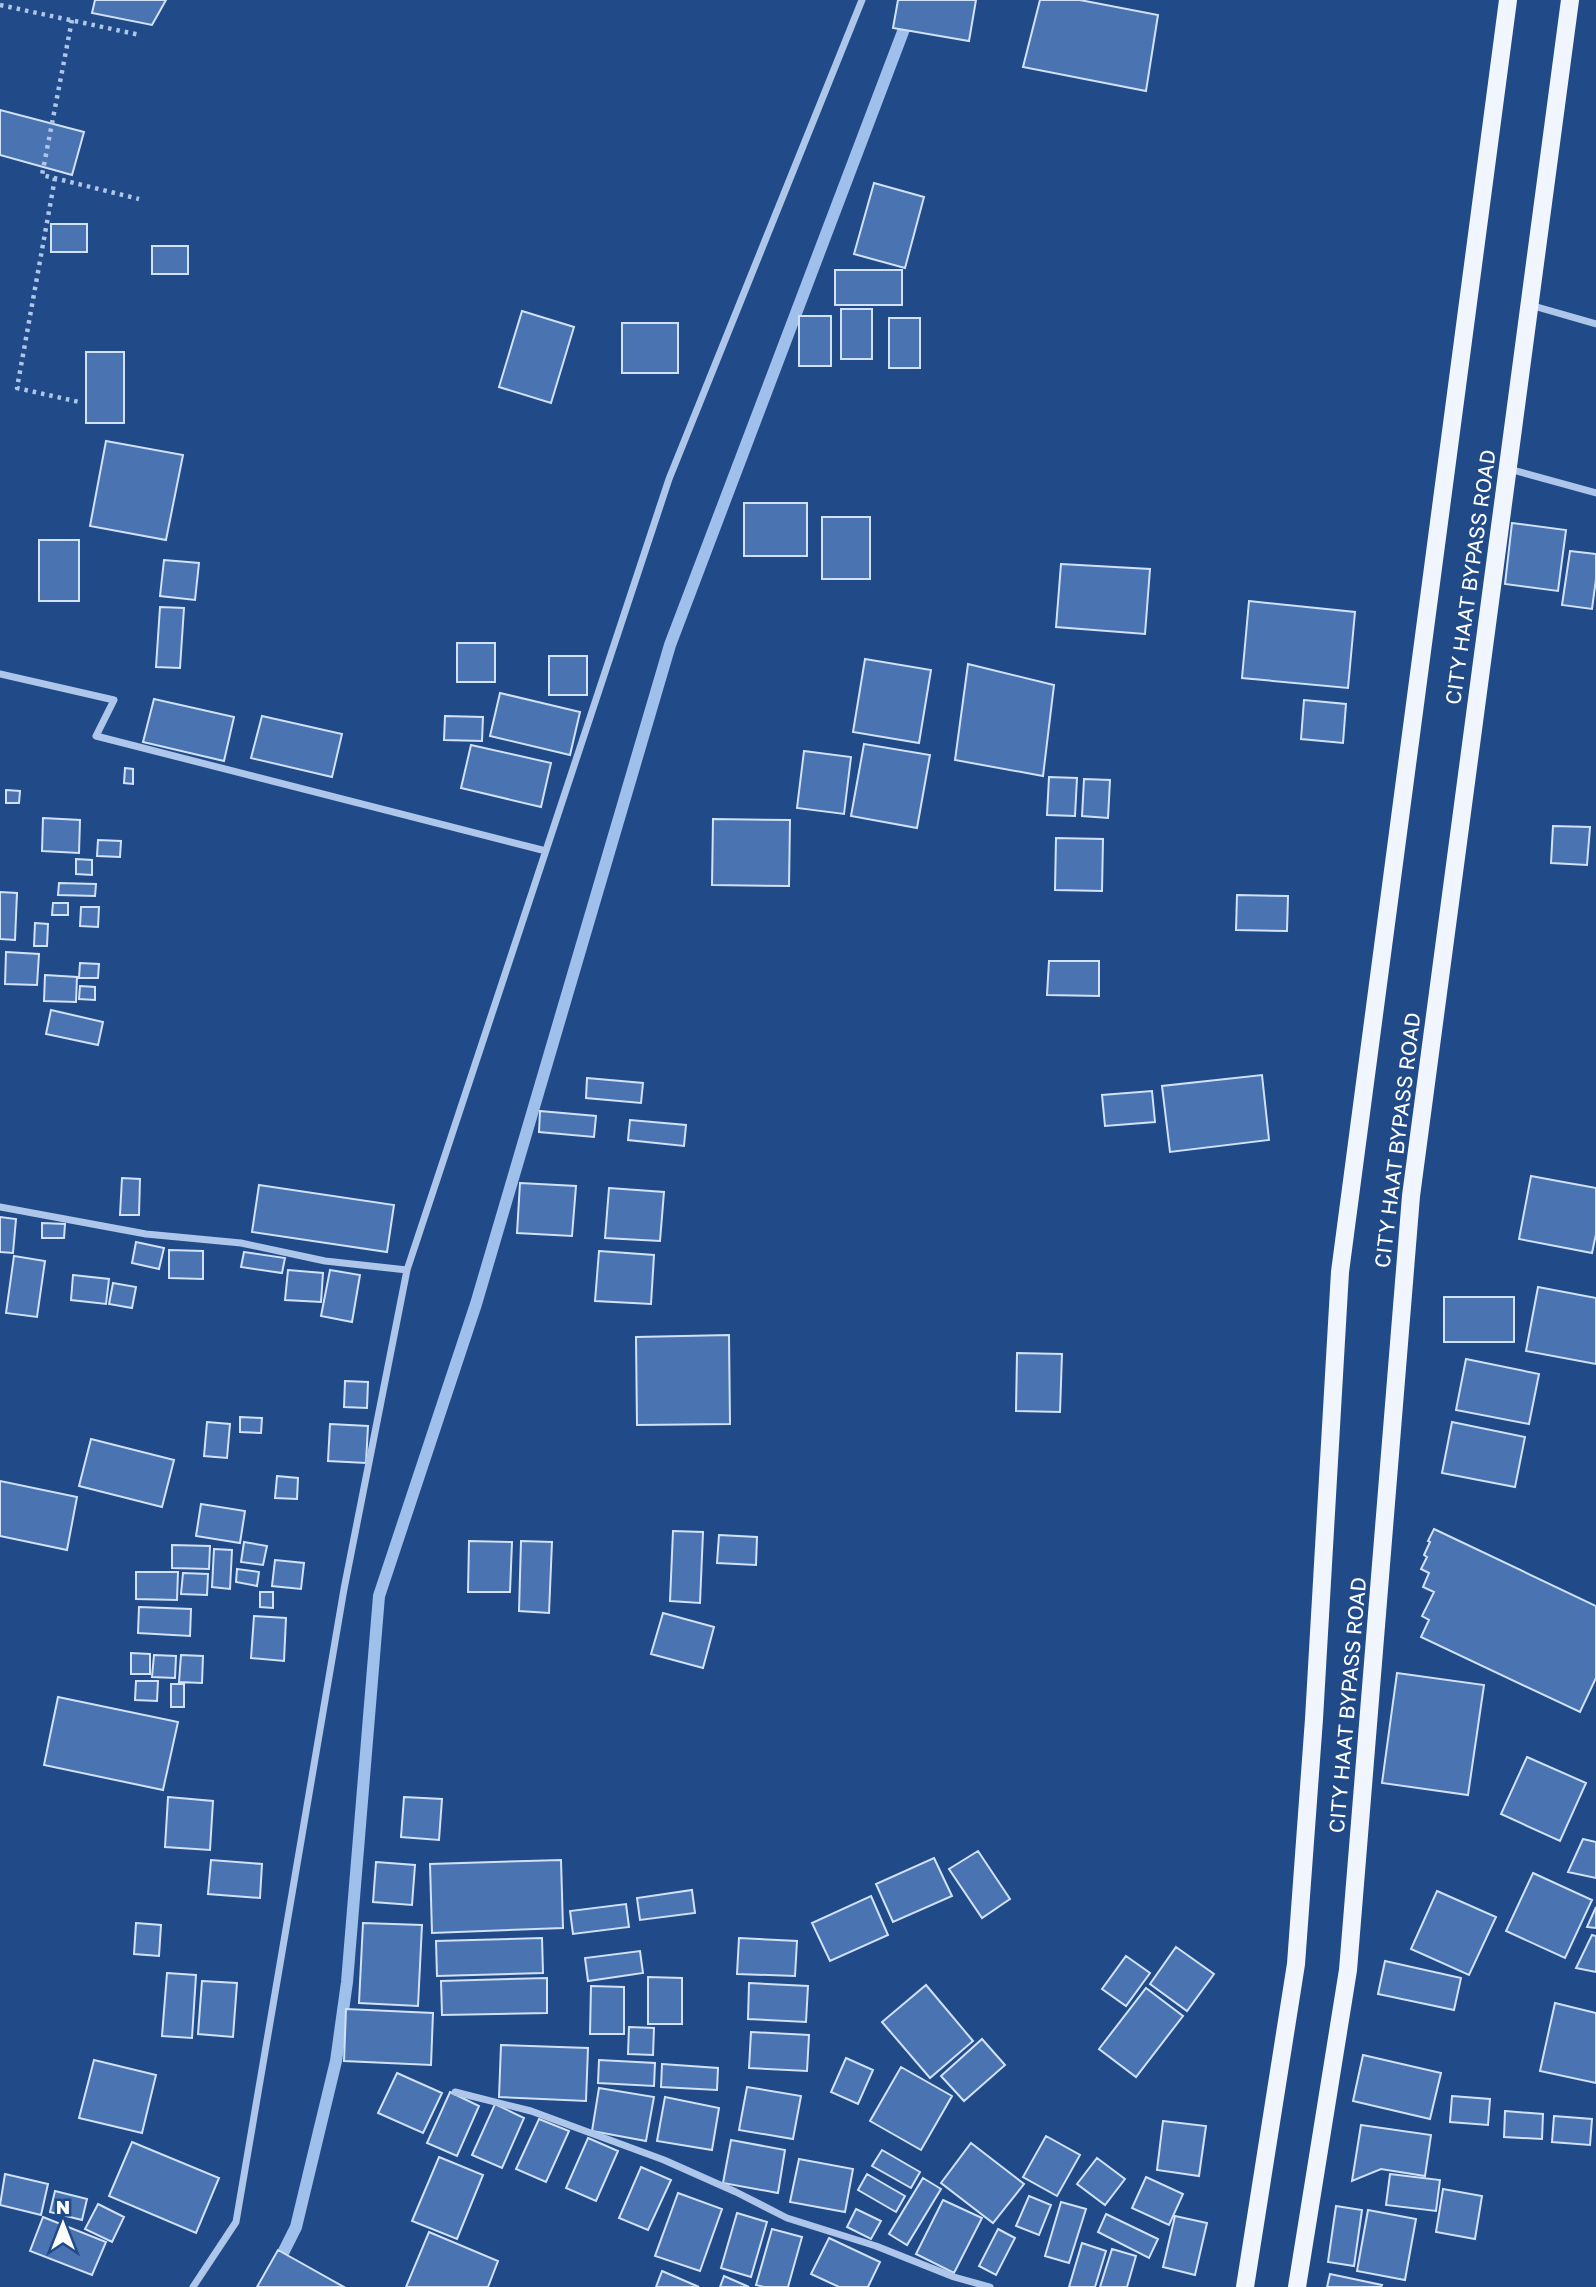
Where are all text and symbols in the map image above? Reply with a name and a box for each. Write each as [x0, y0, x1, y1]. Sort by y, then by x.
street label: CITY HAAT BYPASS ROAD [1439, 448, 1501, 706]
street label: CITY HAAT BYPASS ROAD [1368, 1011, 1426, 1269]
street label: CITY HAAT BYPASS ROAD [1323, 1576, 1371, 1834]
north arrow [28, 2189, 98, 2259]
text: N [56, 2195, 70, 2218]

